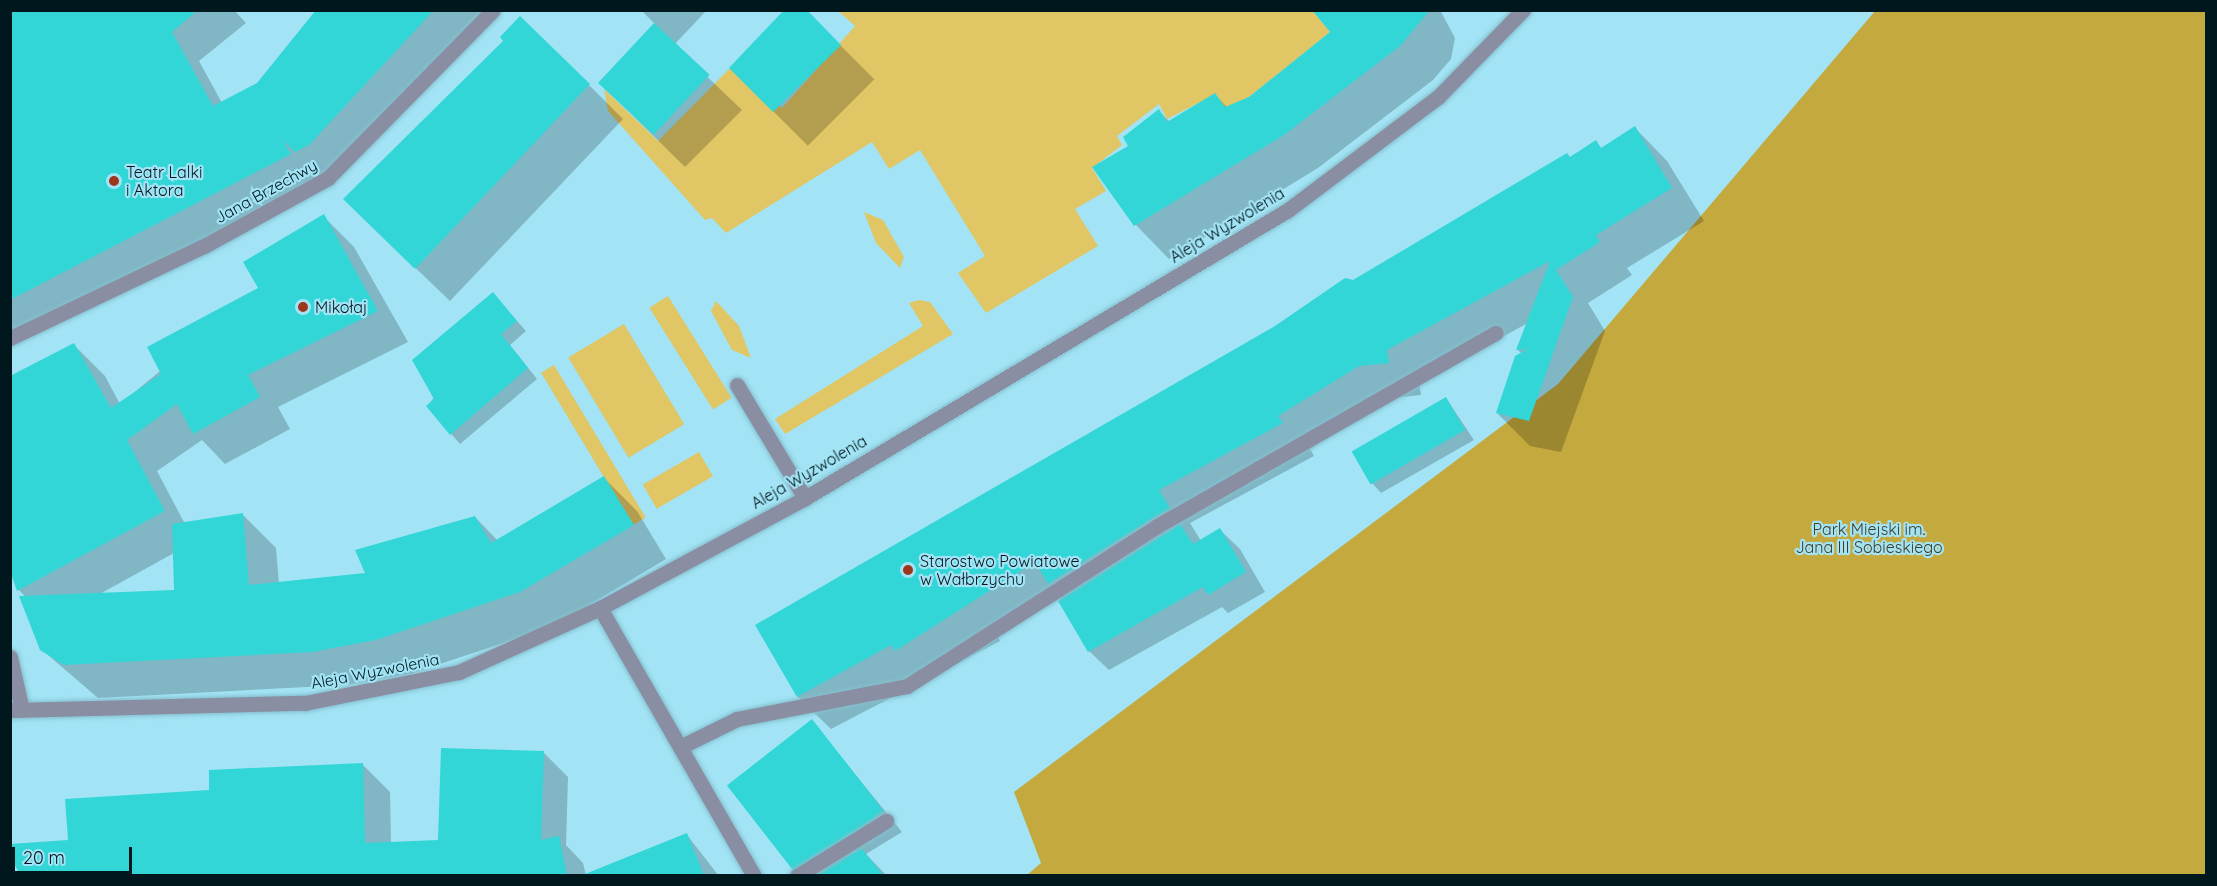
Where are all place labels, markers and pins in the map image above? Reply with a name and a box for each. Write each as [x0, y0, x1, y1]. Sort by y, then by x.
place label: Teatr Lalki i Aktora [126, 162, 202, 200]
marker: Teatr Lalki i Aktora [107, 174, 121, 188]
place label: Mikołaj [315, 297, 367, 317]
marker: Mikołaj [296, 300, 310, 314]
place label: Starostwo Powiatowe w Wałbrzychu [920, 551, 1079, 589]
marker: Starostwo Powiatowe w Wałbrzychu [901, 563, 915, 577]

